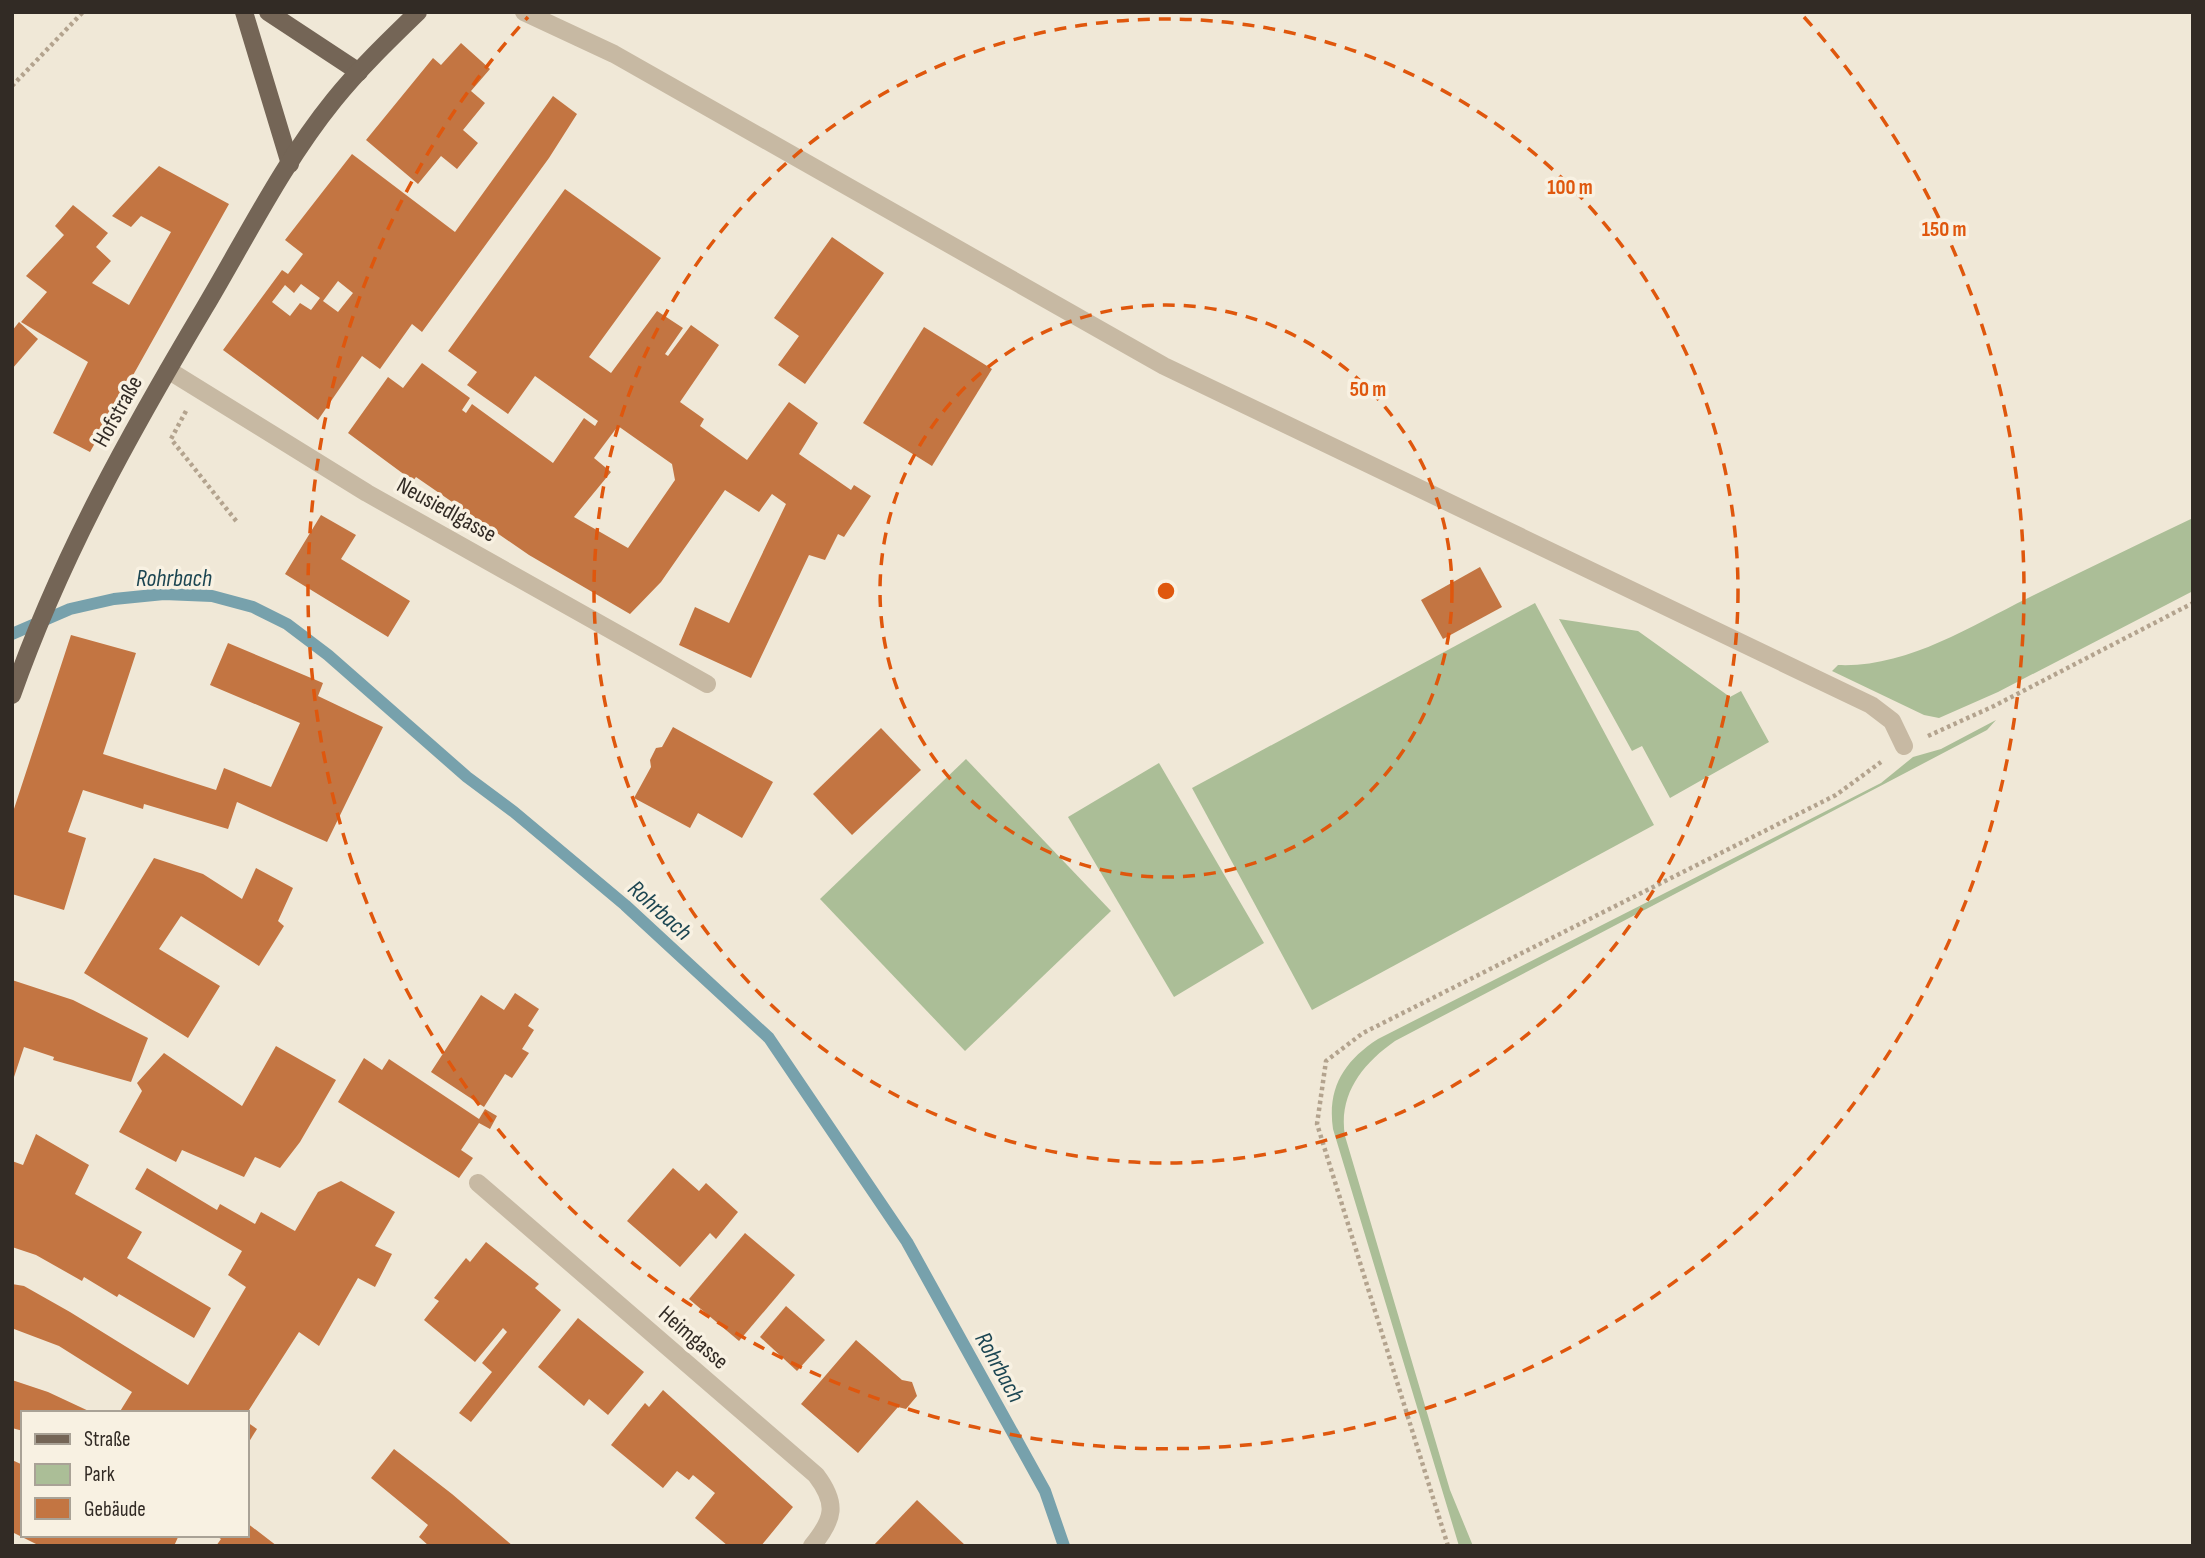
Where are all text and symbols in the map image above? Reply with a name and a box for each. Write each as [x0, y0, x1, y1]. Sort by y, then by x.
text: 100 m [1547, 175, 1593, 200]
text: 150 m [1922, 217, 1966, 242]
street label: Hofstraße [87, 371, 149, 452]
text: 50 m [1350, 377, 1386, 402]
street label: Neusiedlgasse [392, 471, 501, 549]
water label: Rohrbach [136, 564, 212, 593]
centre of rings [1154, 579, 1178, 603]
water label: Rohrbach [622, 874, 698, 947]
street label: Heimgasse [653, 1300, 734, 1376]
water label: Rohrbach [968, 1327, 1031, 1408]
legend [21, 1411, 248, 1537]
text: Straße [84, 1427, 130, 1452]
text: Park [84, 1462, 115, 1487]
text: Gebäude [84, 1497, 146, 1522]

